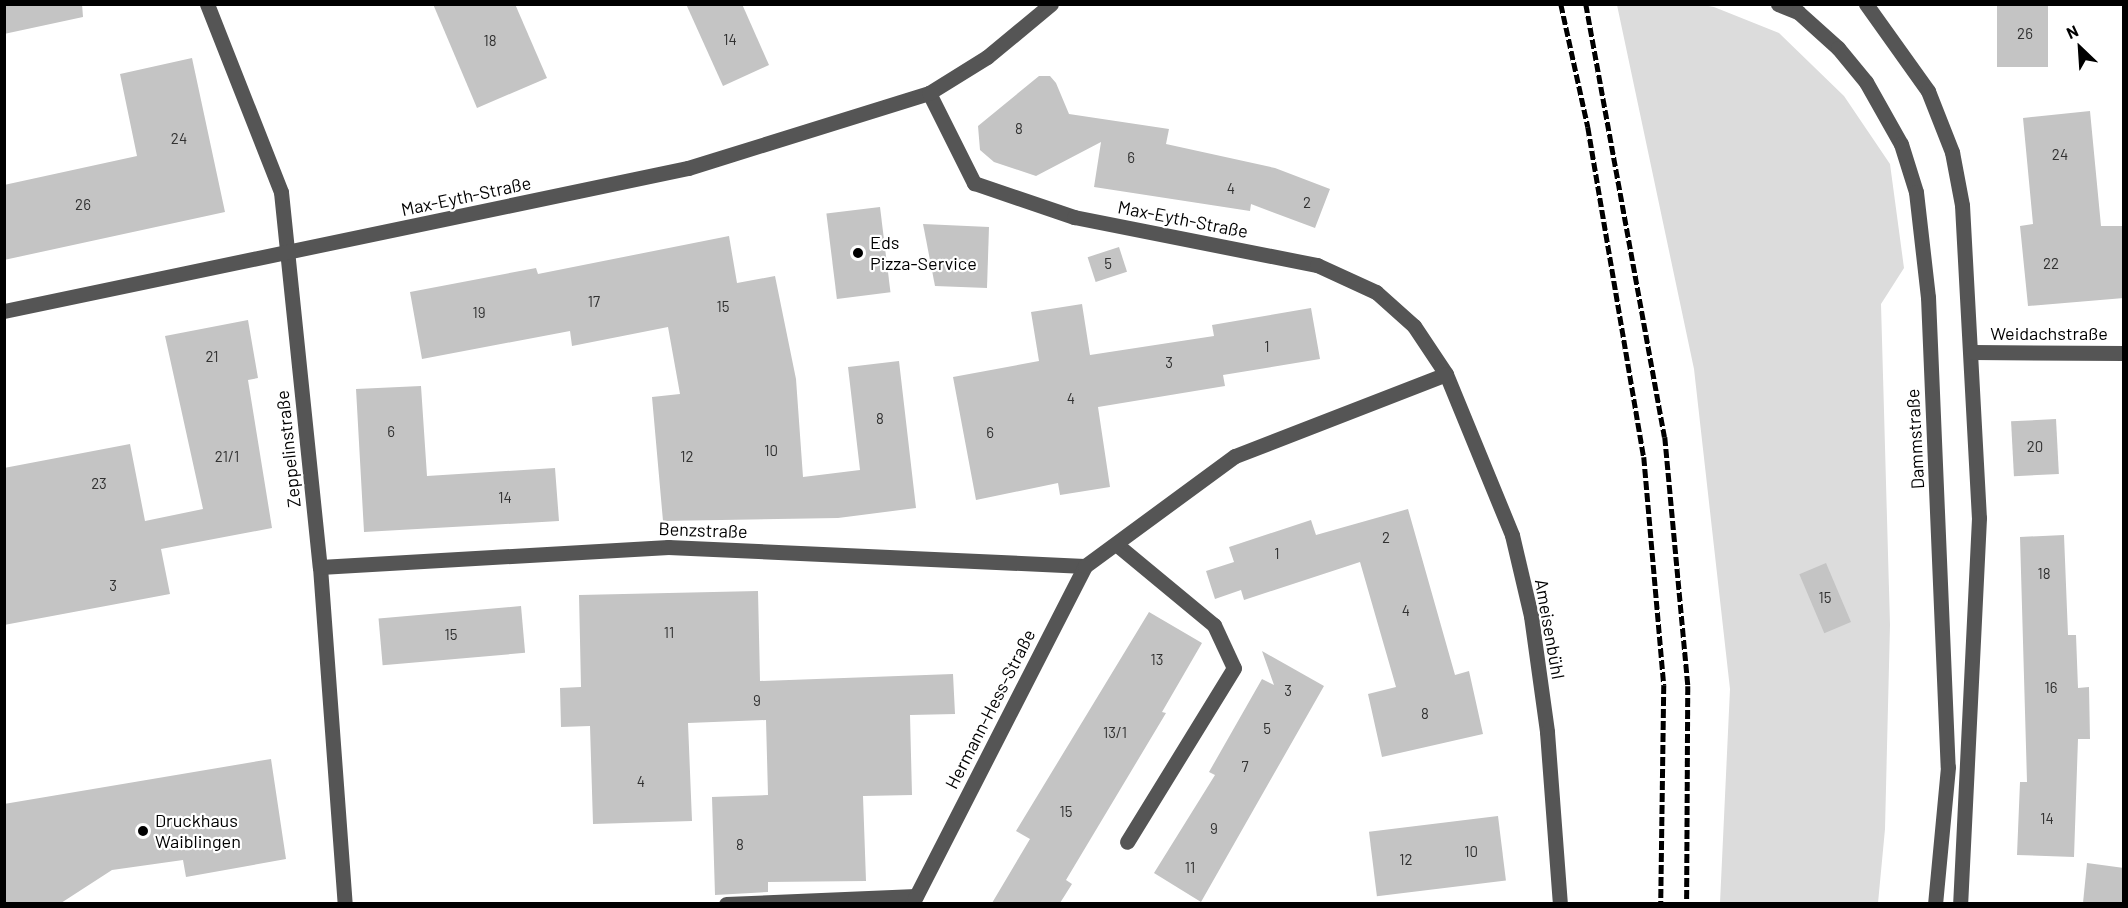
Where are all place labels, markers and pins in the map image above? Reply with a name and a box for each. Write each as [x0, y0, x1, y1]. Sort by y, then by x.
place label: Eds Pizza-Service [870, 232, 977, 274]
marker: Eds Pizza-Service [851, 246, 865, 260]
place label: Druckhaus Waiblingen [155, 810, 241, 852]
marker: Druckhaus Waiblingen [136, 824, 150, 838]

